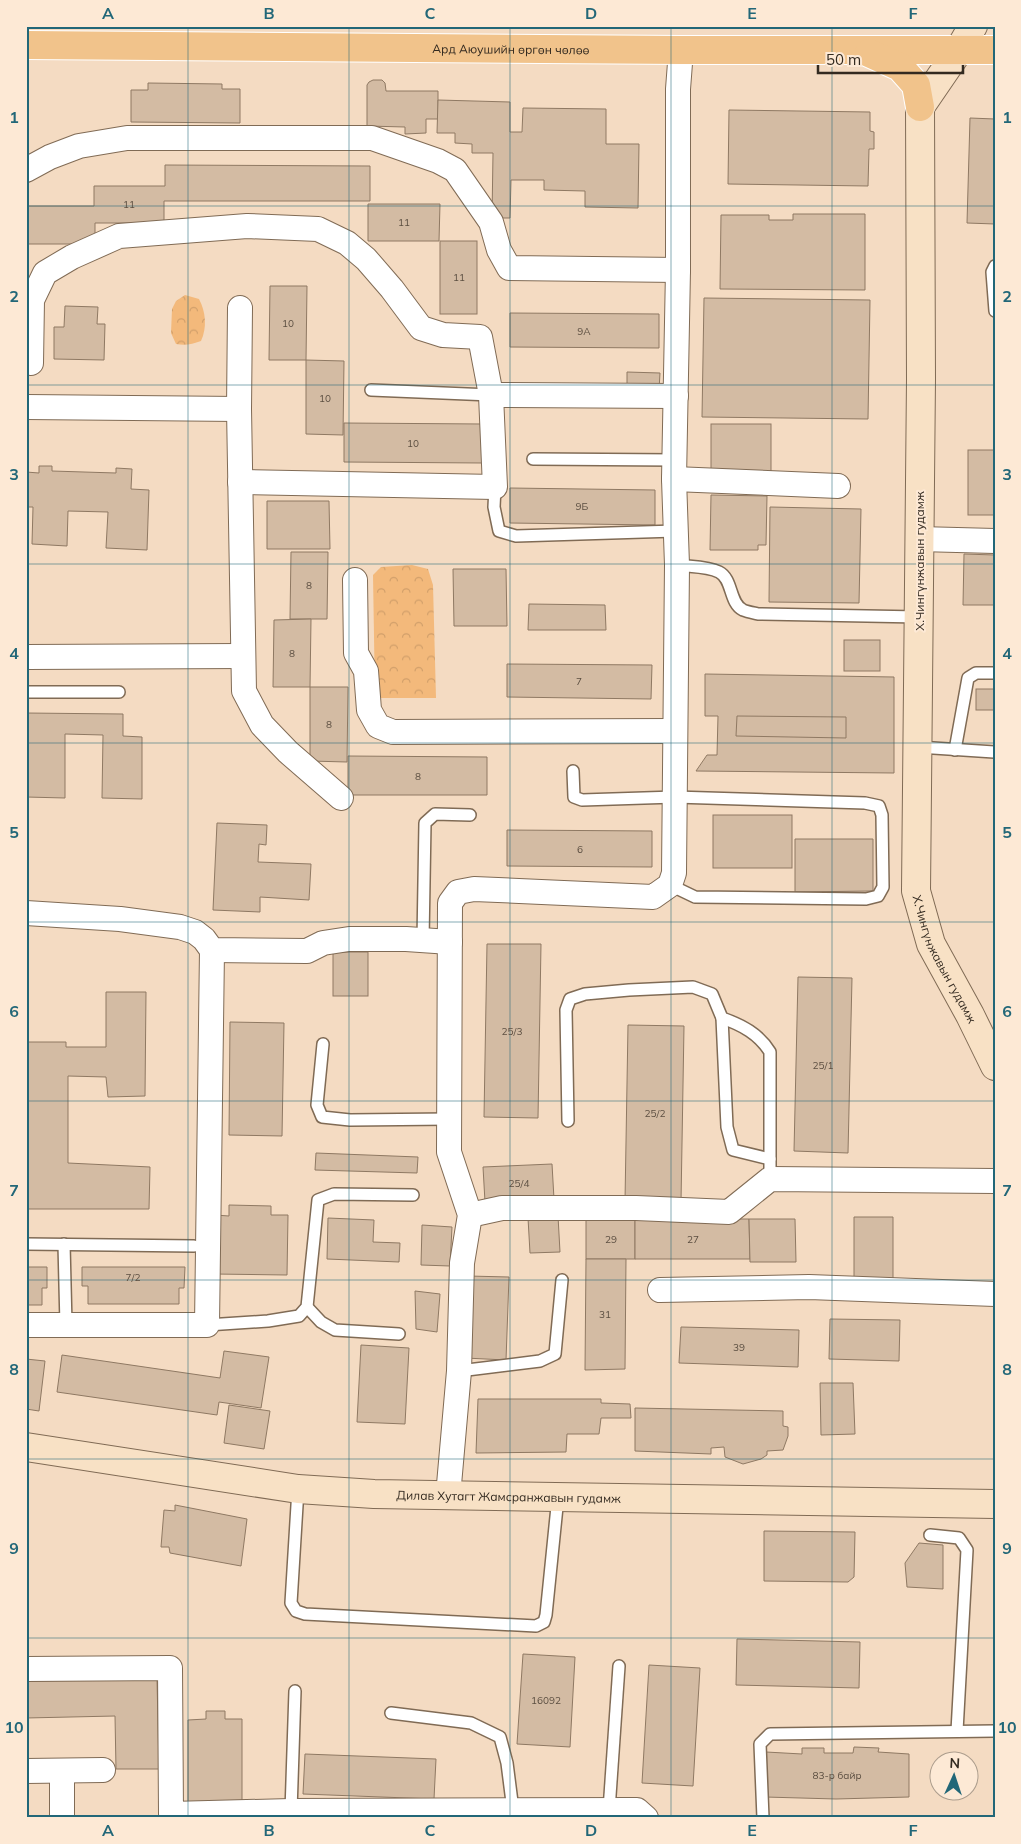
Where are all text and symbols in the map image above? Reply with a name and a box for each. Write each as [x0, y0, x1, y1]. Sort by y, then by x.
text: A [102, 3, 114, 23]
text: B [263, 3, 275, 23]
text: C [425, 3, 436, 23]
text: D [585, 3, 597, 23]
text: E [747, 3, 757, 23]
text: F [908, 3, 918, 23]
street label: Ард Аюушийн өргөн чөлөө [432, 41, 590, 57]
scale bar [818, 42, 964, 74]
text: 50 m [826, 50, 861, 69]
text: 1 [9, 107, 19, 127]
text: 1 [1002, 107, 1012, 127]
house number: 11 [123, 198, 135, 211]
house number: 11 [398, 216, 410, 229]
house number: 11 [453, 271, 465, 284]
text: 2 [9, 286, 19, 306]
text: 2 [1002, 286, 1012, 306]
house number: 10 [282, 317, 294, 330]
house number: 9А [577, 325, 591, 338]
house number: 10 [319, 392, 331, 405]
house number: 10 [407, 437, 419, 450]
text: 3 [9, 464, 19, 484]
text: 3 [1002, 464, 1012, 484]
street label: Х.Чингүнжавын гудамж [912, 491, 927, 631]
house number: 9Б [576, 500, 589, 513]
house number: 8 [306, 579, 312, 592]
text: 4 [9, 643, 19, 663]
text: 4 [1002, 643, 1012, 663]
house number: 8 [289, 647, 295, 660]
house number: 7 [576, 675, 582, 688]
house number: 8 [326, 718, 332, 731]
house number: 8 [415, 770, 421, 783]
text: 5 [9, 822, 19, 842]
text: 5 [1002, 822, 1012, 842]
house number: 6 [577, 843, 583, 856]
street label: Х.Чингүнжавын гудамж [910, 893, 980, 1026]
text: 6 [9, 1001, 19, 1021]
text: 6 [1002, 1001, 1012, 1021]
house number: 25/3 [502, 1025, 522, 1038]
house number: 25/1 [813, 1059, 833, 1072]
house number: 25/2 [645, 1107, 665, 1120]
house number: 25/4 [509, 1177, 529, 1190]
text: 7 [9, 1180, 19, 1200]
text: 7 [1002, 1180, 1012, 1200]
house number: 29 [605, 1233, 617, 1246]
house number: 27 [687, 1233, 699, 1246]
house number: 7/2 [126, 1271, 140, 1284]
house number: 31 [599, 1308, 611, 1321]
house number: 39 [733, 1341, 745, 1354]
text: 8 [9, 1359, 19, 1379]
text: 8 [1002, 1359, 1012, 1379]
street label: Дилав Хутагт Жамсранжавын гудамж [396, 1487, 621, 1505]
text: 9 [9, 1538, 19, 1558]
text: 9 [1002, 1538, 1012, 1558]
house number: 16092 [531, 1694, 561, 1707]
text: 10 [4, 1717, 24, 1737]
text: 10 [997, 1717, 1017, 1737]
north arrow [928, 1752, 978, 1802]
text: N [949, 1754, 960, 1772]
house number: 83-р байр [813, 1769, 861, 1782]
text: A [102, 1820, 114, 1840]
text: B [263, 1820, 275, 1840]
text: C [425, 1820, 436, 1840]
text: D [585, 1820, 597, 1840]
text: E [747, 1820, 757, 1840]
text: F [908, 1820, 918, 1840]

